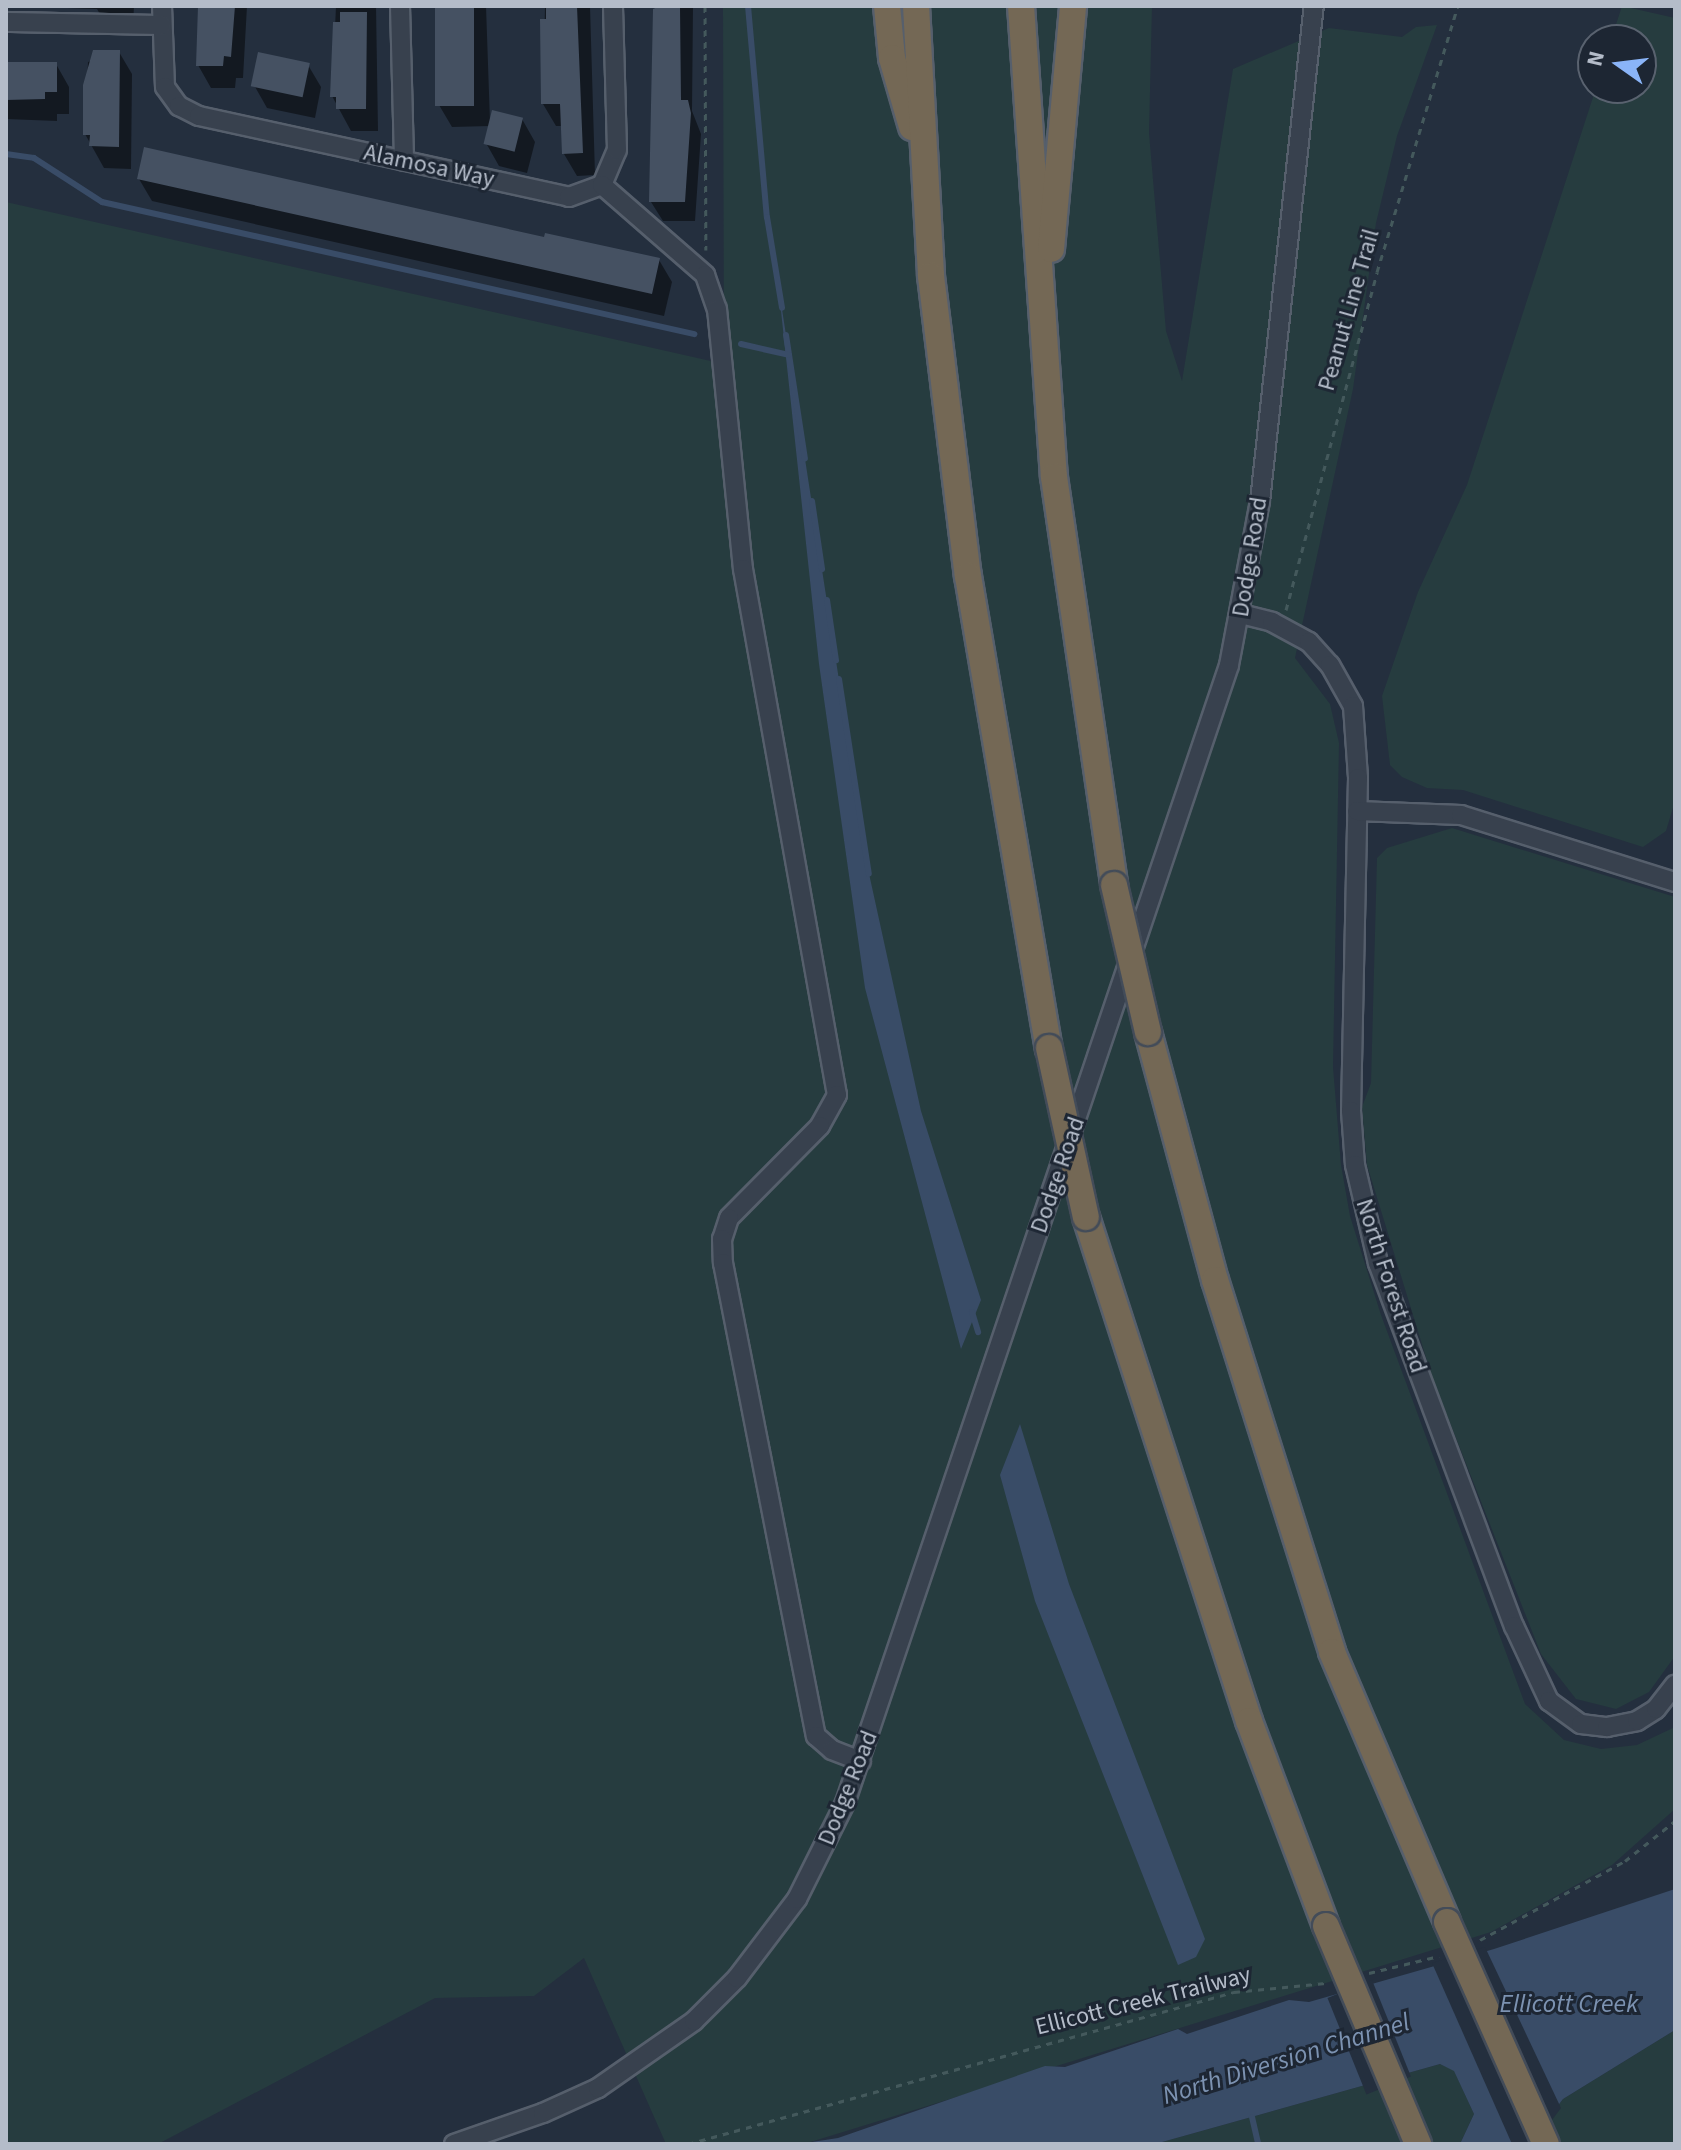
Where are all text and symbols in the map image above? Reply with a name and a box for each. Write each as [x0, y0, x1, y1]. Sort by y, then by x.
north arrow [1577, 24, 1657, 104]
text: N [1578, 48, 1613, 70]
street label: Alamosa Way [361, 138, 497, 194]
street label: Peanut Line Trail [1312, 226, 1386, 394]
street label: Dodge Road [1226, 495, 1274, 619]
street label: Dodge Road [1025, 1113, 1091, 1237]
street label: North Forest Road [1349, 1195, 1433, 1377]
street label: Dodge Road [812, 1726, 884, 1850]
street label: Ellicott Creek Trailway [1032, 1960, 1254, 2042]
water label: Ellicott Creek [1500, 1988, 1638, 2020]
water label: North Diversion Channel [1159, 2007, 1413, 2111]

